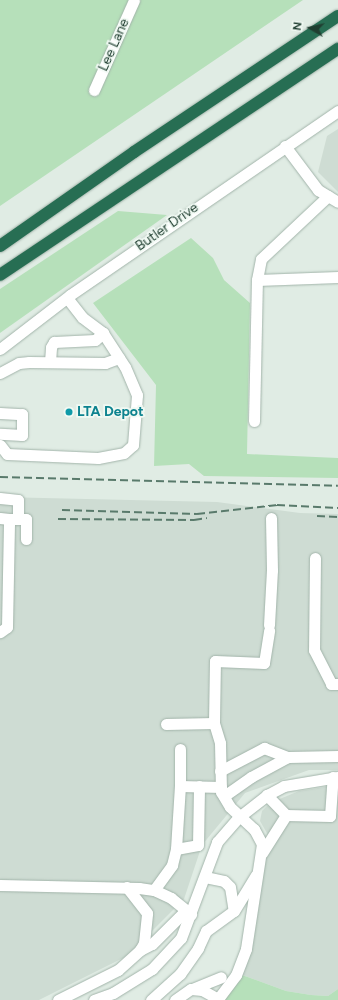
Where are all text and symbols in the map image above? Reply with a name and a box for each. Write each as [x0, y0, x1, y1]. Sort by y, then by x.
north arrow [290, 8, 330, 48]
street label: Lee Lane [95, 16, 133, 74]
text: N [291, 21, 305, 31]
street label: Butler Drive [132, 199, 202, 255]
place label: LTA Depot [77, 404, 144, 420]
marker: LTA Depot [64, 407, 74, 417]

